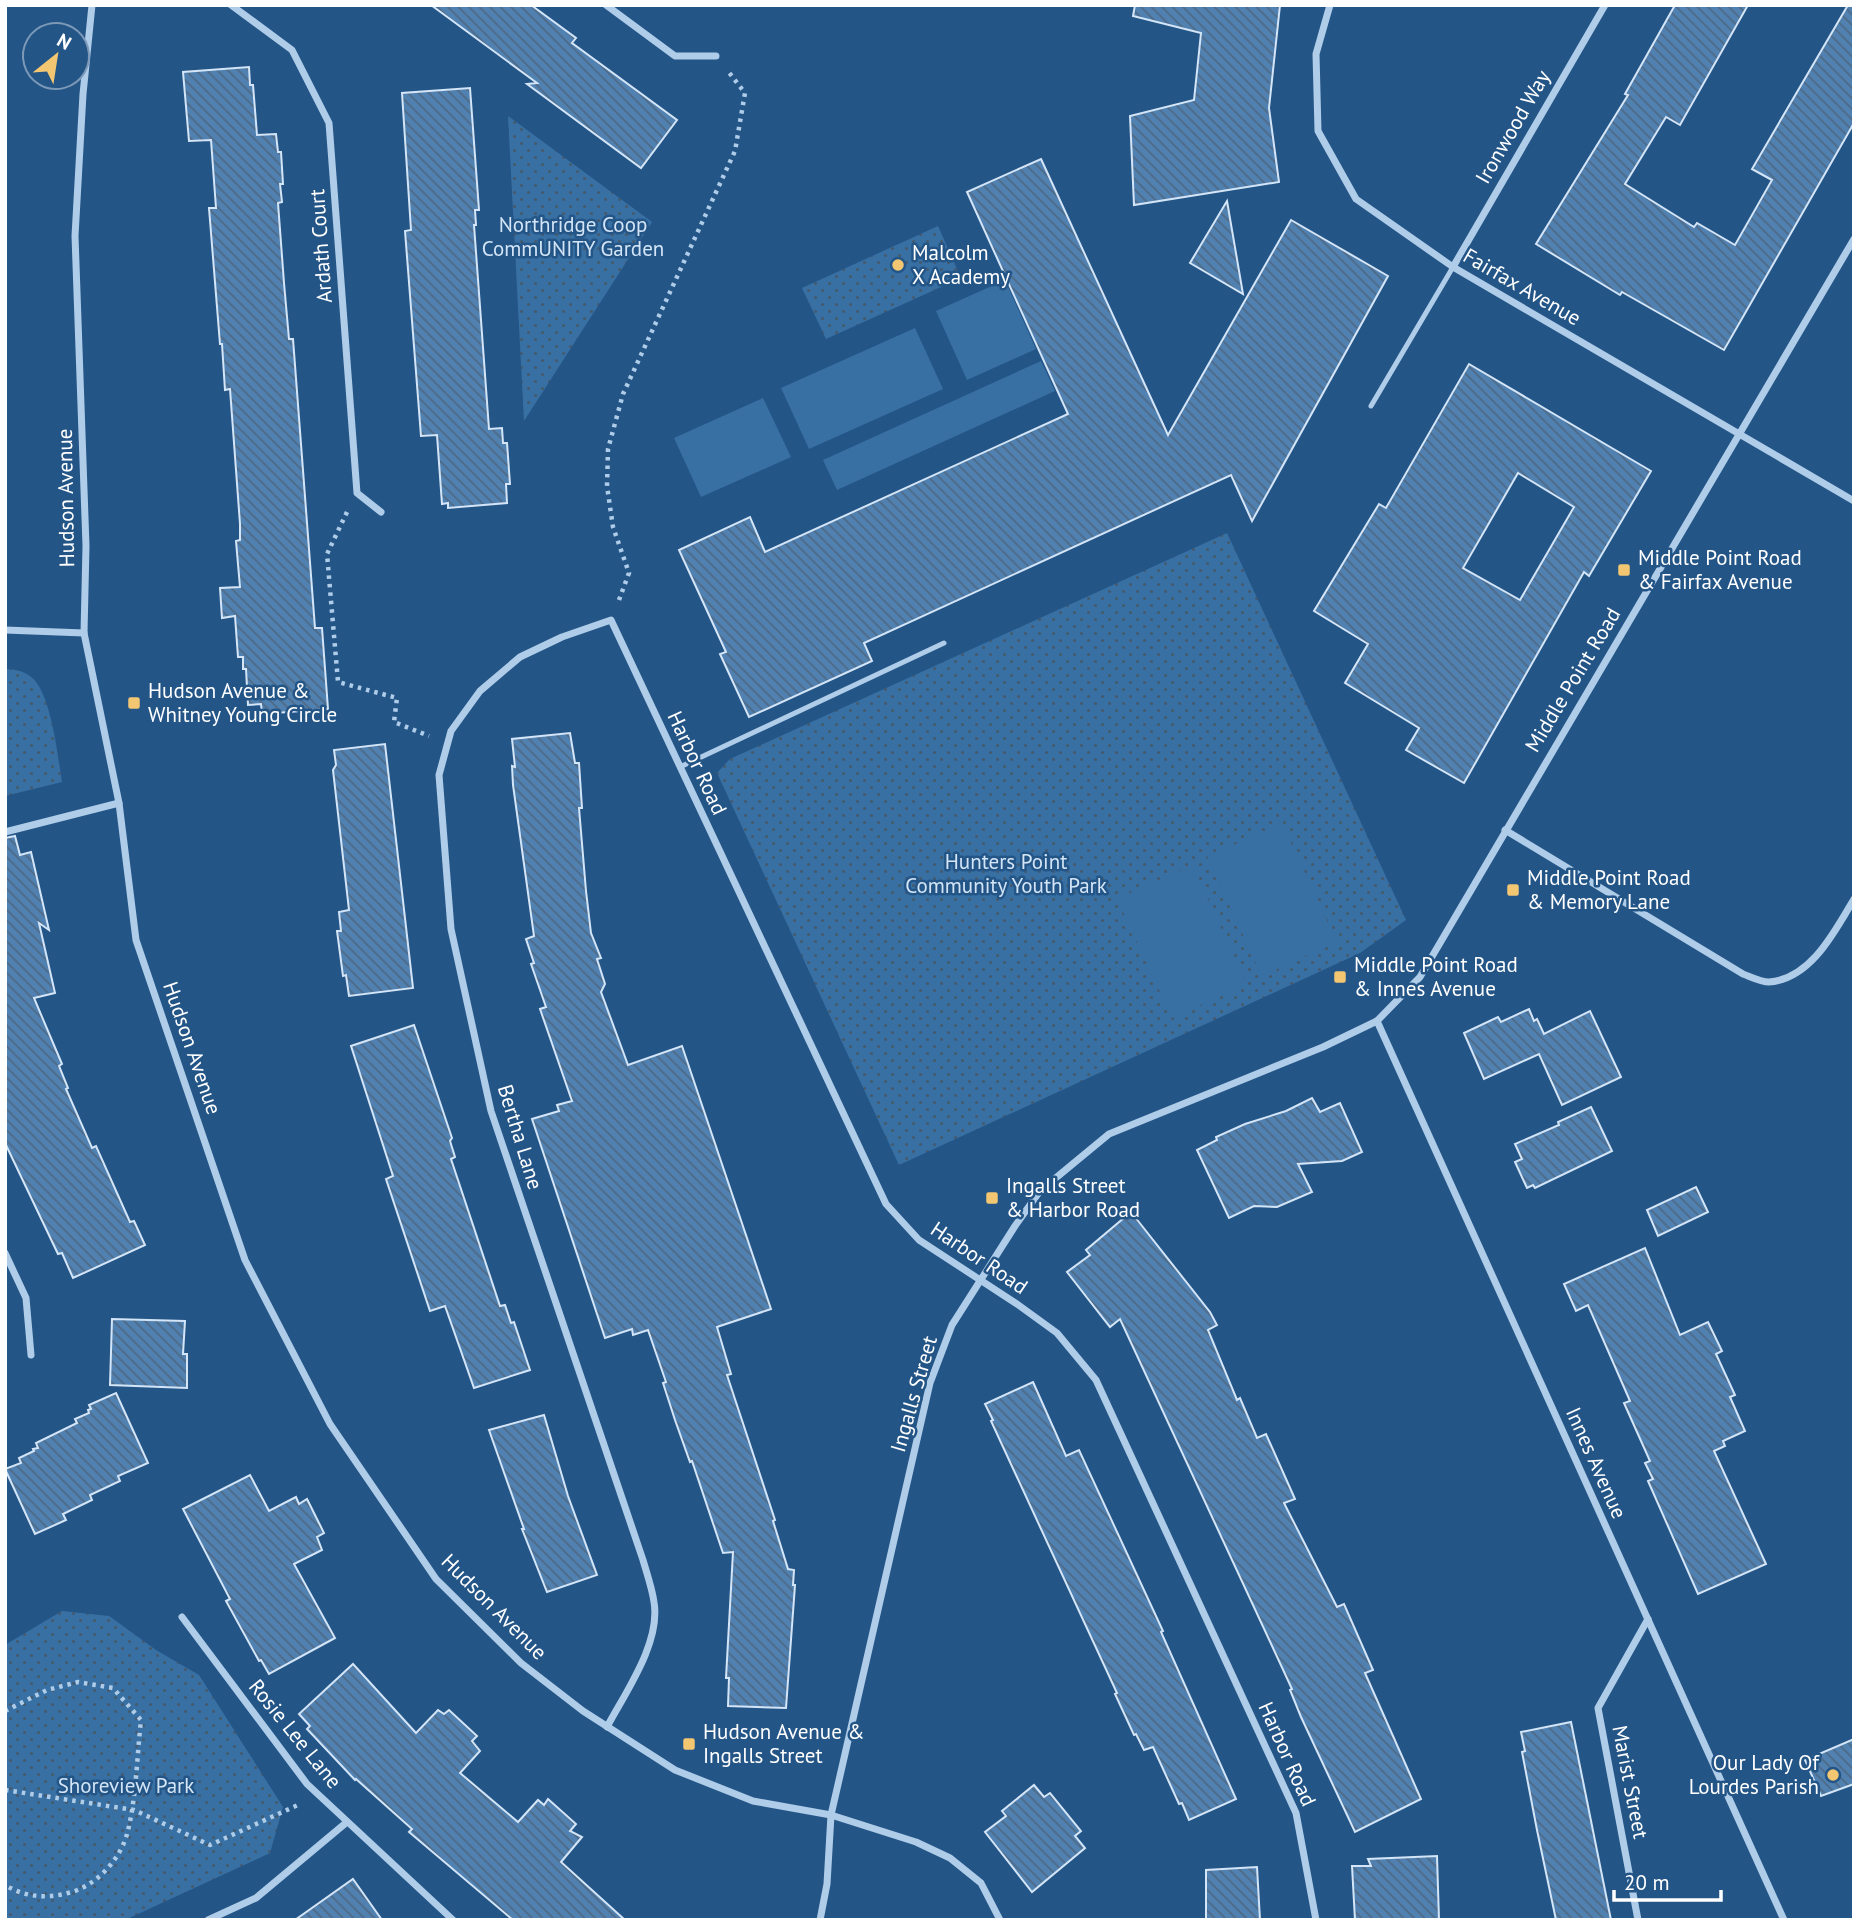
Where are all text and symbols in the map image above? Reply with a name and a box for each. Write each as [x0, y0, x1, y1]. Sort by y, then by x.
north arrow [21, 21, 91, 91]
text: N [53, 28, 76, 55]
street label: Ironwood Way [1469, 65, 1556, 188]
street label: Ardath Court [303, 188, 338, 304]
park label: Northridge Coop CommUNITY Garden [482, 211, 664, 262]
place label: Malcolm X Academy [912, 239, 1010, 290]
street label: Fairfax Avenue [1458, 242, 1586, 331]
marker: Malcolm X Academy [890, 257, 906, 273]
street label: Hudson Avenue [51, 428, 80, 568]
place label: Middle Point Road & Fairfax Avenue [1638, 544, 1802, 595]
marker: Middle Point Road & Fairfax Avenue [1616, 562, 1632, 578]
street label: Middle Point Road [1519, 603, 1626, 757]
place label: Hudson Avenue & Whitney Young Circle [148, 677, 337, 728]
marker: Hudson Avenue & Whitney Young Circle [126, 695, 142, 711]
street label: Harbor Road [662, 707, 733, 819]
park label: Hunters Point Community Youth Park [905, 848, 1107, 899]
place label: Middle Point Road & Memory Lane [1527, 864, 1691, 915]
marker: Middle Point Road & Memory Lane [1505, 882, 1521, 898]
place label: Middle Point Road & Innes Avenue [1354, 951, 1518, 1002]
marker: Middle Point Road & Innes Avenue [1332, 969, 1348, 985]
street label: Hudson Avenue [157, 978, 228, 1118]
street label: Bertha Lane [492, 1081, 549, 1193]
place label: Ingalls Street & Harbor Road [1006, 1172, 1140, 1223]
marker: Ingalls Street & Harbor Road [984, 1190, 1000, 1206]
street label: Harbor Road [926, 1215, 1033, 1300]
street label: Ingalls Street [884, 1333, 943, 1455]
street label: Innes Avenue [1560, 1403, 1633, 1523]
street label: Hudson Avenue [436, 1548, 553, 1665]
street label: Rosie Lee Lane [243, 1674, 348, 1794]
street label: Harbor Road [1252, 1697, 1322, 1810]
place label: Hudson Avenue & Ingalls Street [703, 1718, 865, 1769]
street label: Marist Street [1606, 1723, 1655, 1841]
marker: Hudson Avenue & Ingalls Street [681, 1736, 697, 1752]
place label: Our Lady Of Lourdes Parish [1689, 1749, 1820, 1800]
marker: Our Lady Of Lourdes Parish [1825, 1767, 1841, 1783]
park label: Shoreview Park [58, 1772, 194, 1799]
scale bar [1614, 1858, 1721, 1902]
text: 20 m [1624, 1869, 1670, 1896]

